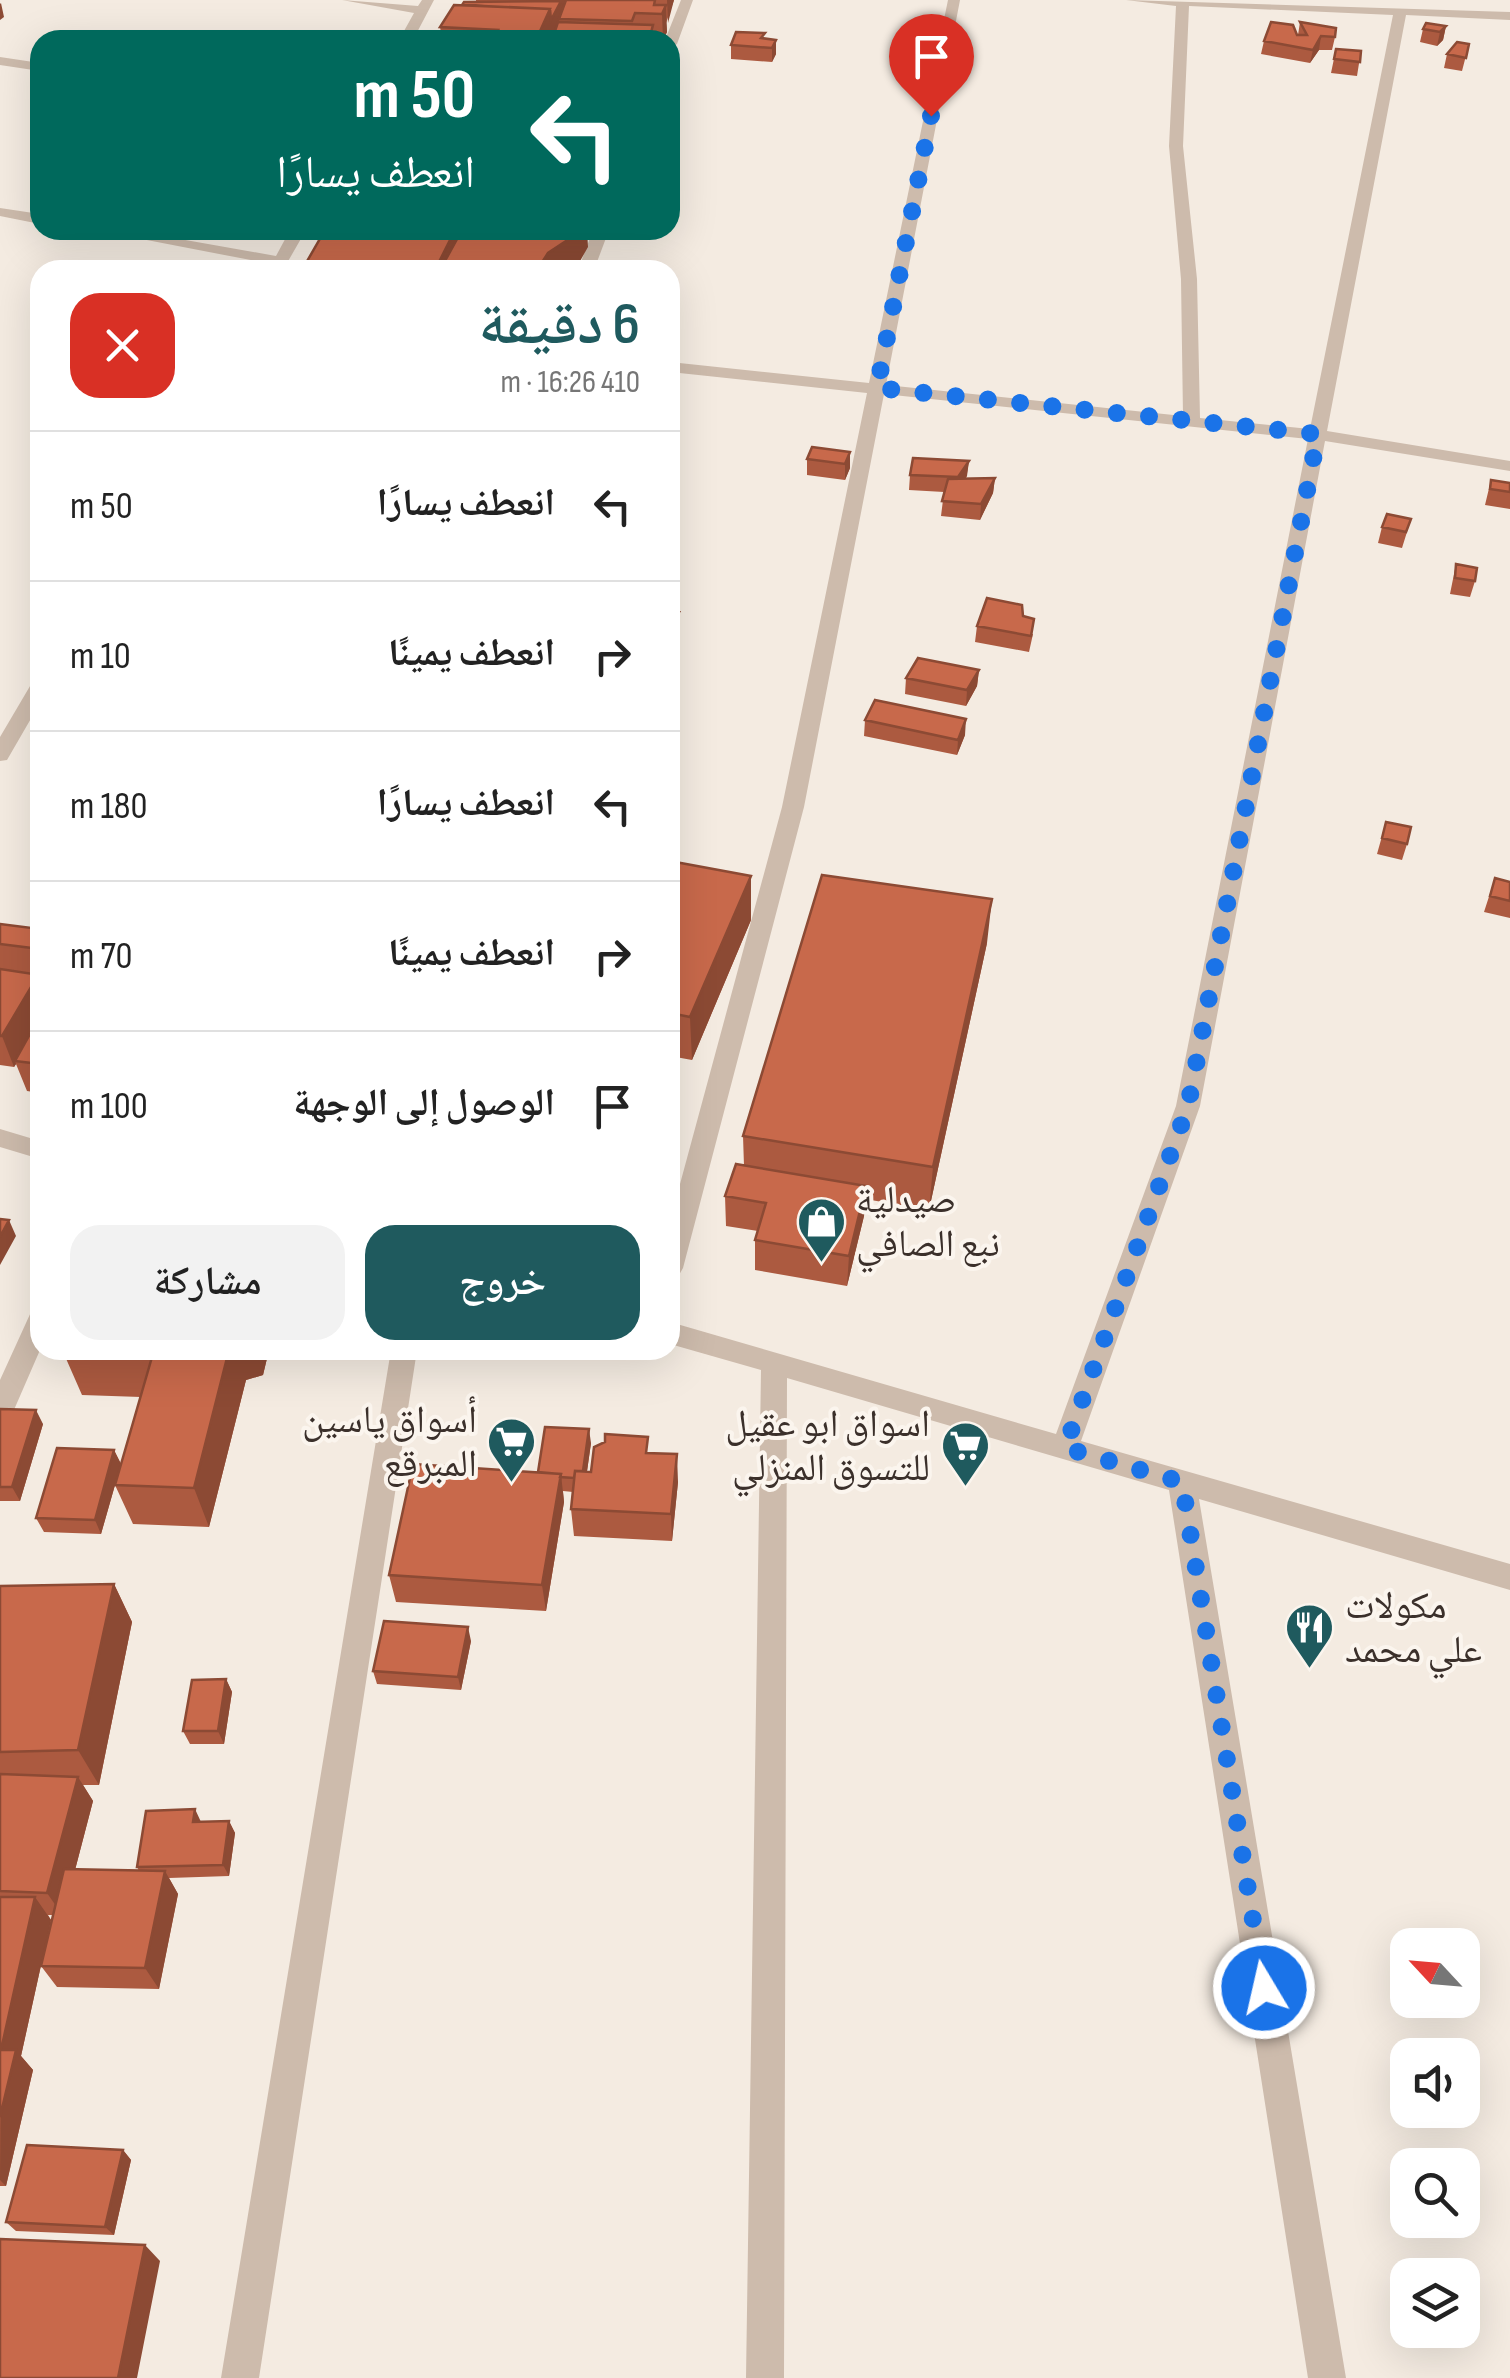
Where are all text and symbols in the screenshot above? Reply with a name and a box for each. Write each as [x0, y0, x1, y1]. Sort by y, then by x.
pin [889, 14, 974, 117]
icon: arrive [904, 29, 959, 84]
text: 50 m [354, 54, 475, 138]
icon: left [510, 70, 640, 200]
text: انعطف يسارًا [276, 146, 475, 201]
text: 6 دقيقة [478, 289, 640, 361]
button: close [70, 293, 175, 398]
text: 410 m · 16:26 [500, 363, 640, 402]
icon: left [585, 479, 640, 534]
text: انعطف يسارًا [377, 481, 555, 526]
text: 50 m [70, 484, 133, 529]
icon: right [585, 629, 640, 684]
text: انعطف يمينًا [388, 631, 555, 676]
text: 10 m [70, 634, 131, 679]
icon: left [585, 779, 640, 834]
text: انعطف يسارًا [377, 781, 555, 826]
text: 180 m [70, 784, 147, 829]
icon: right [585, 929, 640, 984]
text: انعطف يمينًا [388, 931, 555, 976]
text: 70 m [70, 934, 133, 979]
icon: arrive [585, 1079, 640, 1134]
text: الوصول إلى الوجهة [293, 1081, 555, 1126]
text: 100 m [70, 1084, 148, 1129]
place label: صيدلية نبع الصافي [856, 1178, 1000, 1272]
shop icon: صيدلية نبع الصافي [795, 1196, 847, 1264]
button: مشاركة [70, 1225, 345, 1340]
button: خروج [365, 1225, 640, 1340]
place label: أسواق ياسين المبرقع [302, 1396, 477, 1487]
place label: اسواق ابو عقيل للتسوق المنزلي [725, 1402, 930, 1496]
supermarket icon: أسواق ياسين المبرقع [486, 1416, 538, 1484]
supermarket icon: اسواق ابو عقيل للتسوق المنزلي [939, 1420, 991, 1488]
place label: مكولات علي محمد [1345, 1584, 1482, 1678]
restaurant icon: مكولات علي محمد [1284, 1602, 1336, 1670]
north arrow [1390, 1928, 1480, 2018]
map controls [1390, 1928, 1480, 2348]
position arrow [1212, 1936, 1316, 2040]
button: sound [1390, 2038, 1480, 2128]
button: search [1390, 2148, 1480, 2238]
button: layers [1390, 2258, 1480, 2348]

